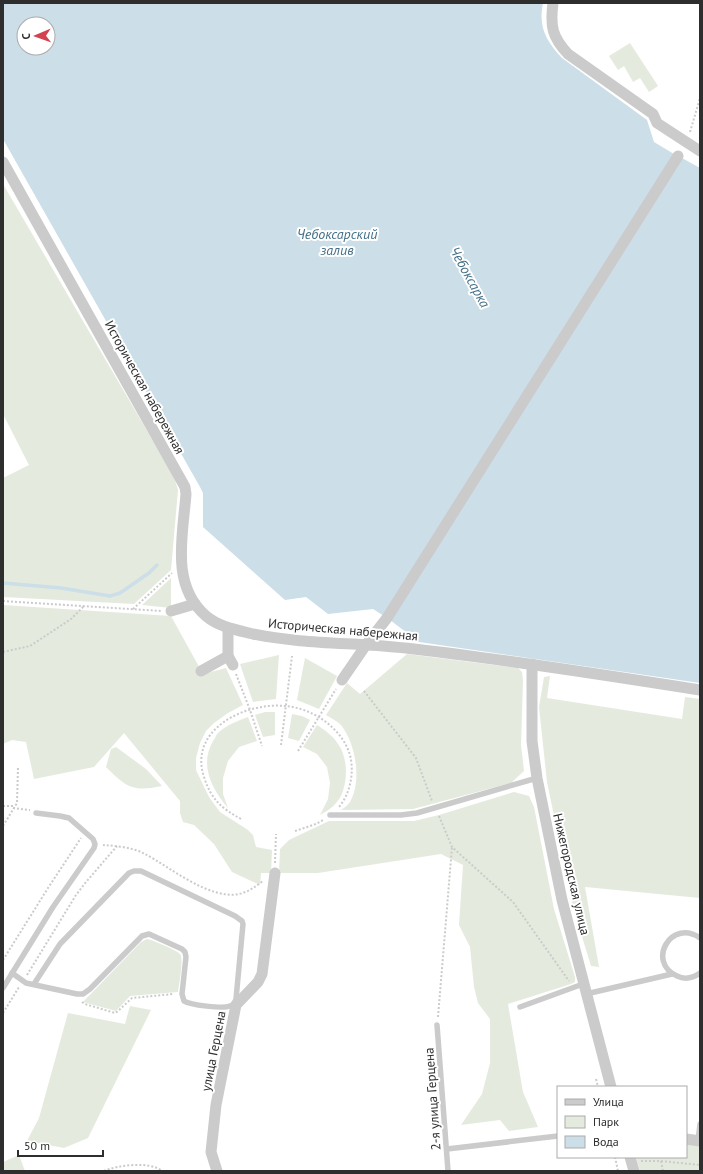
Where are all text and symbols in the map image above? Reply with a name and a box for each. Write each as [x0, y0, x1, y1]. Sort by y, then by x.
north arrow [16, 16, 56, 56]
text: С [19, 33, 33, 40]
water label: Чебоксарский залив [297, 225, 377, 259]
water label: Чебоксарка [446, 243, 494, 311]
street label: Историческая набережная [101, 317, 188, 457]
street label: Историческая набережная [267, 614, 419, 645]
street label: Нижегородская улица [549, 811, 594, 937]
street label: улица Герцена [197, 1009, 230, 1093]
street label: 2-я улица Герцена [420, 1047, 445, 1151]
legend [557, 1086, 687, 1158]
text: Улица [593, 1094, 624, 1109]
text: Парк [593, 1114, 619, 1129]
scale bar [18, 1132, 103, 1158]
text: Вода [593, 1134, 619, 1149]
text: 50 m [24, 1138, 50, 1153]

